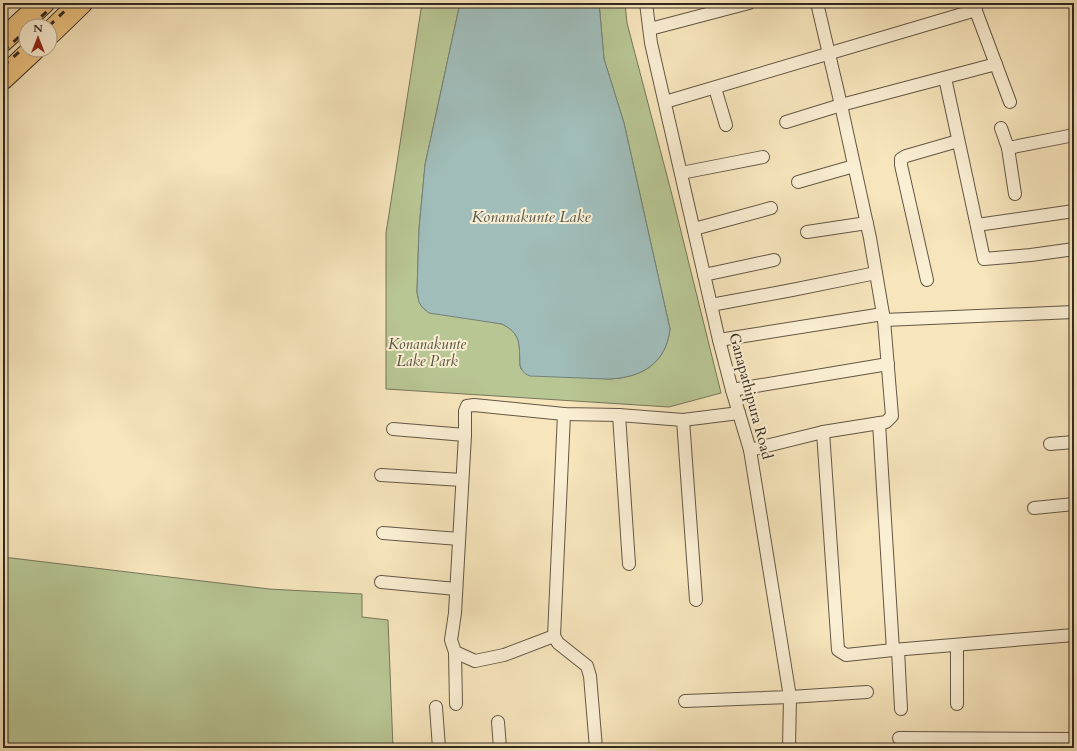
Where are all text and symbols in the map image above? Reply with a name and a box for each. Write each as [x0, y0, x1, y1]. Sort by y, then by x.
north arrow [18, 18, 58, 58]
text: N [33, 21, 43, 36]
water label: Konanakunte Lake [471, 206, 591, 228]
street label: Ganapathipura Road [724, 331, 778, 461]
park label: Konanakunte Lake Park [388, 334, 466, 371]

